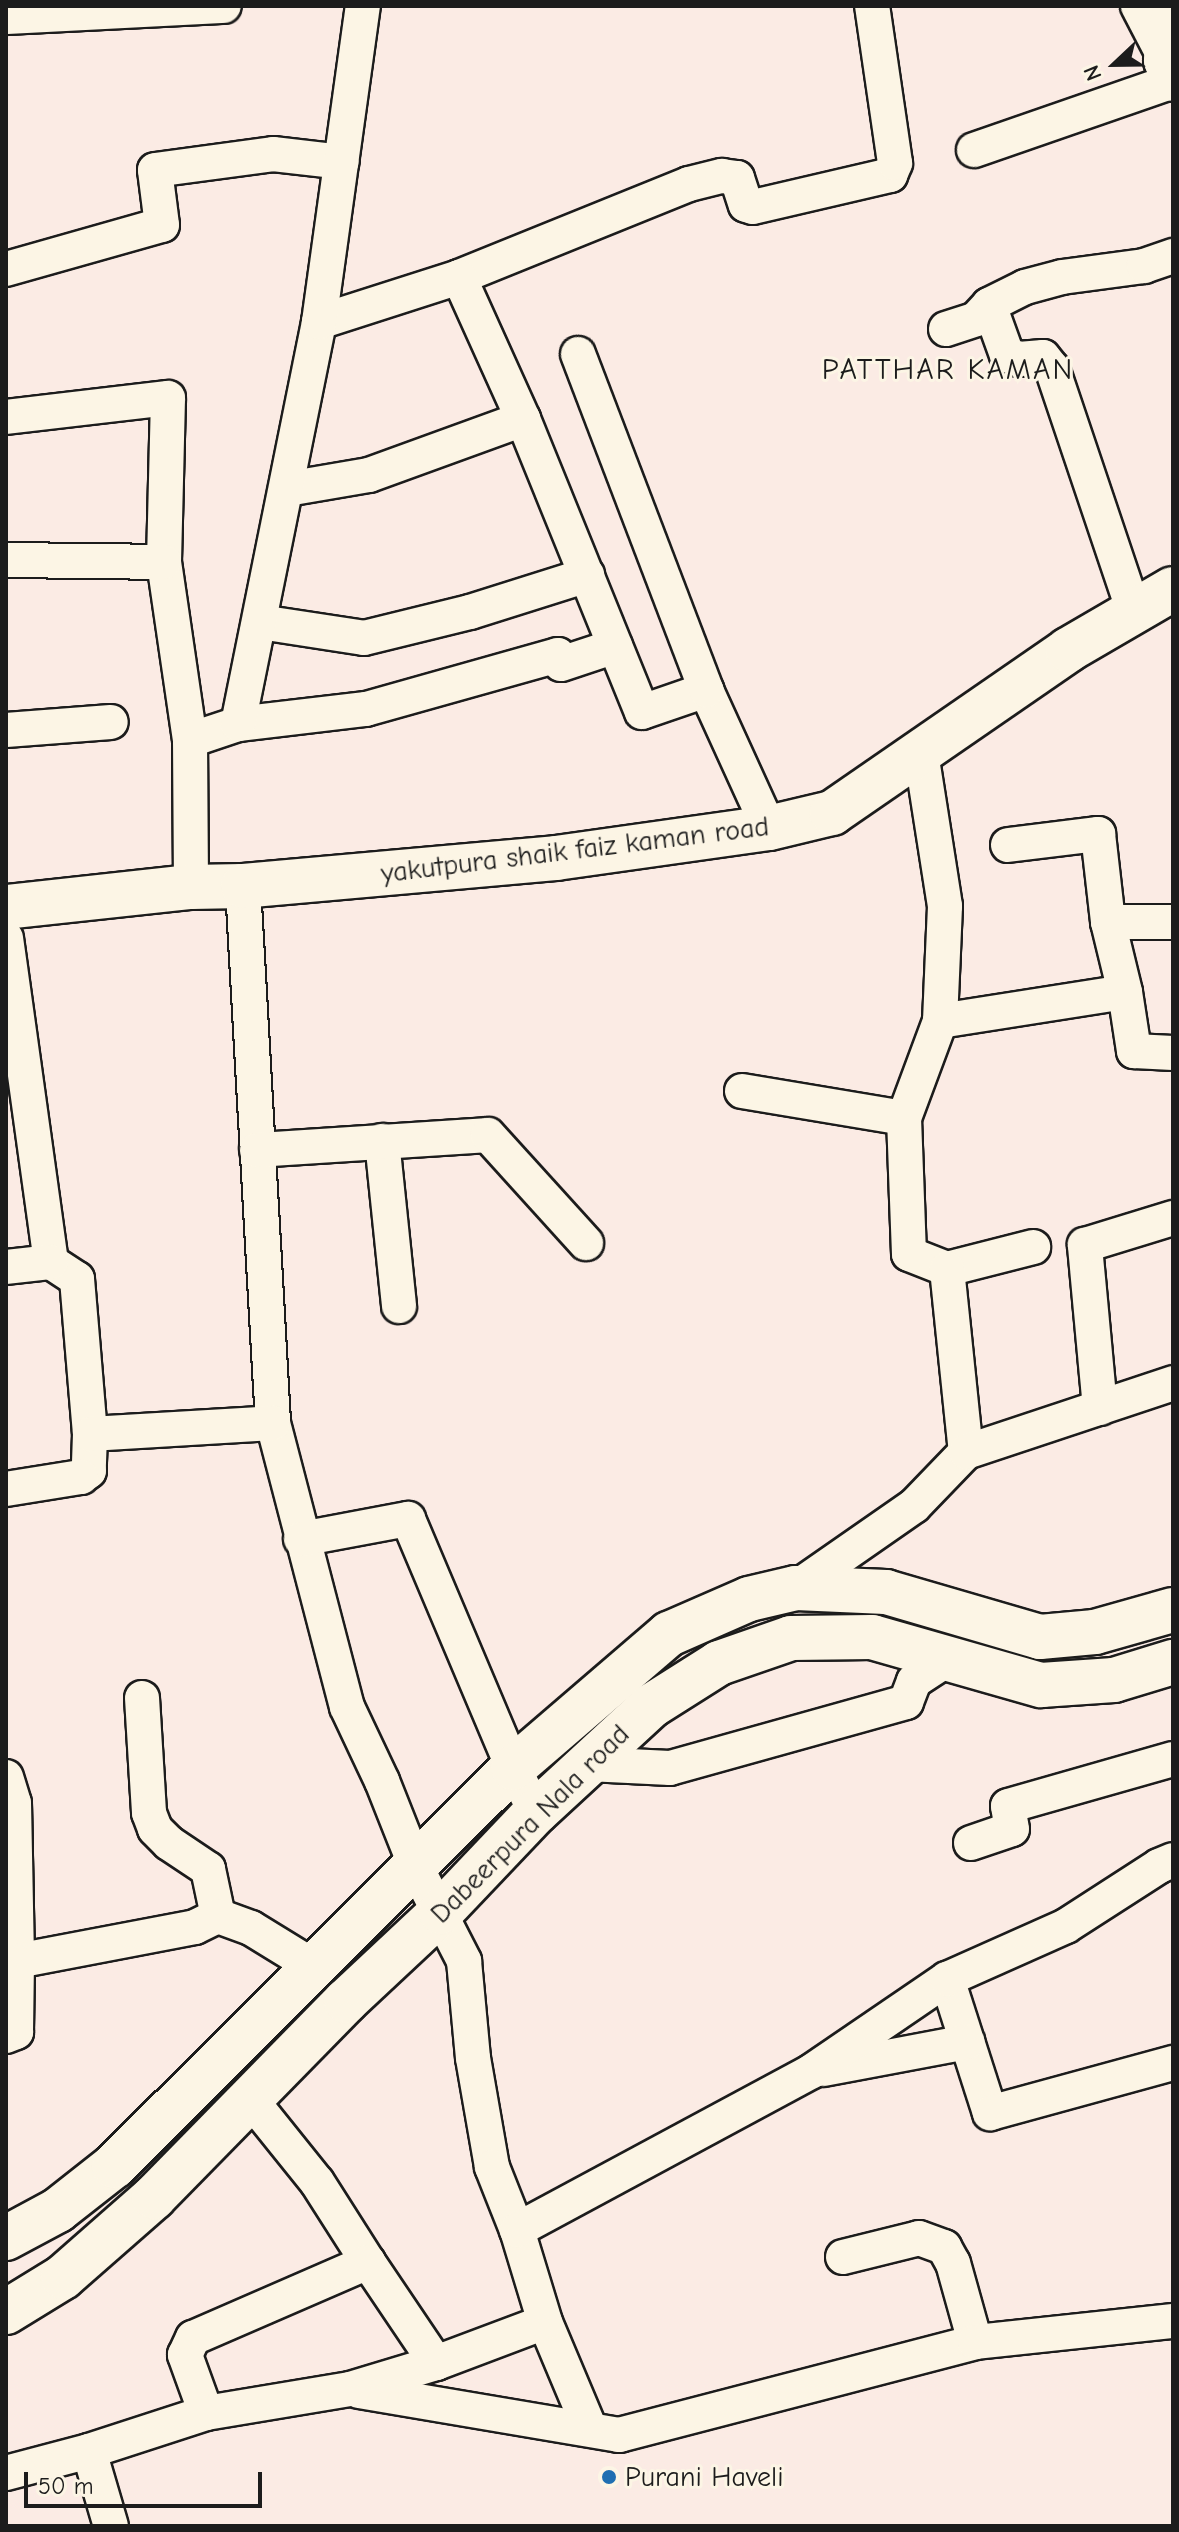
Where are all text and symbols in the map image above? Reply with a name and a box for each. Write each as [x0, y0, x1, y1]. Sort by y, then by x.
north arrow [1075, 24, 1155, 104]
text: N [1078, 61, 1107, 85]
district label: PATTHAR KAMAN [822, 352, 1074, 388]
street label: yakutpura shaik faiz kaman road [379, 810, 771, 890]
street label: Dabeerpura Nala road [424, 1718, 636, 1930]
scale bar [28, 2456, 266, 2506]
place label: Purani Haveli [625, 2460, 784, 2494]
marker: Purani Haveli [600, 2468, 618, 2486]
text: 50 m [38, 2472, 94, 2500]

